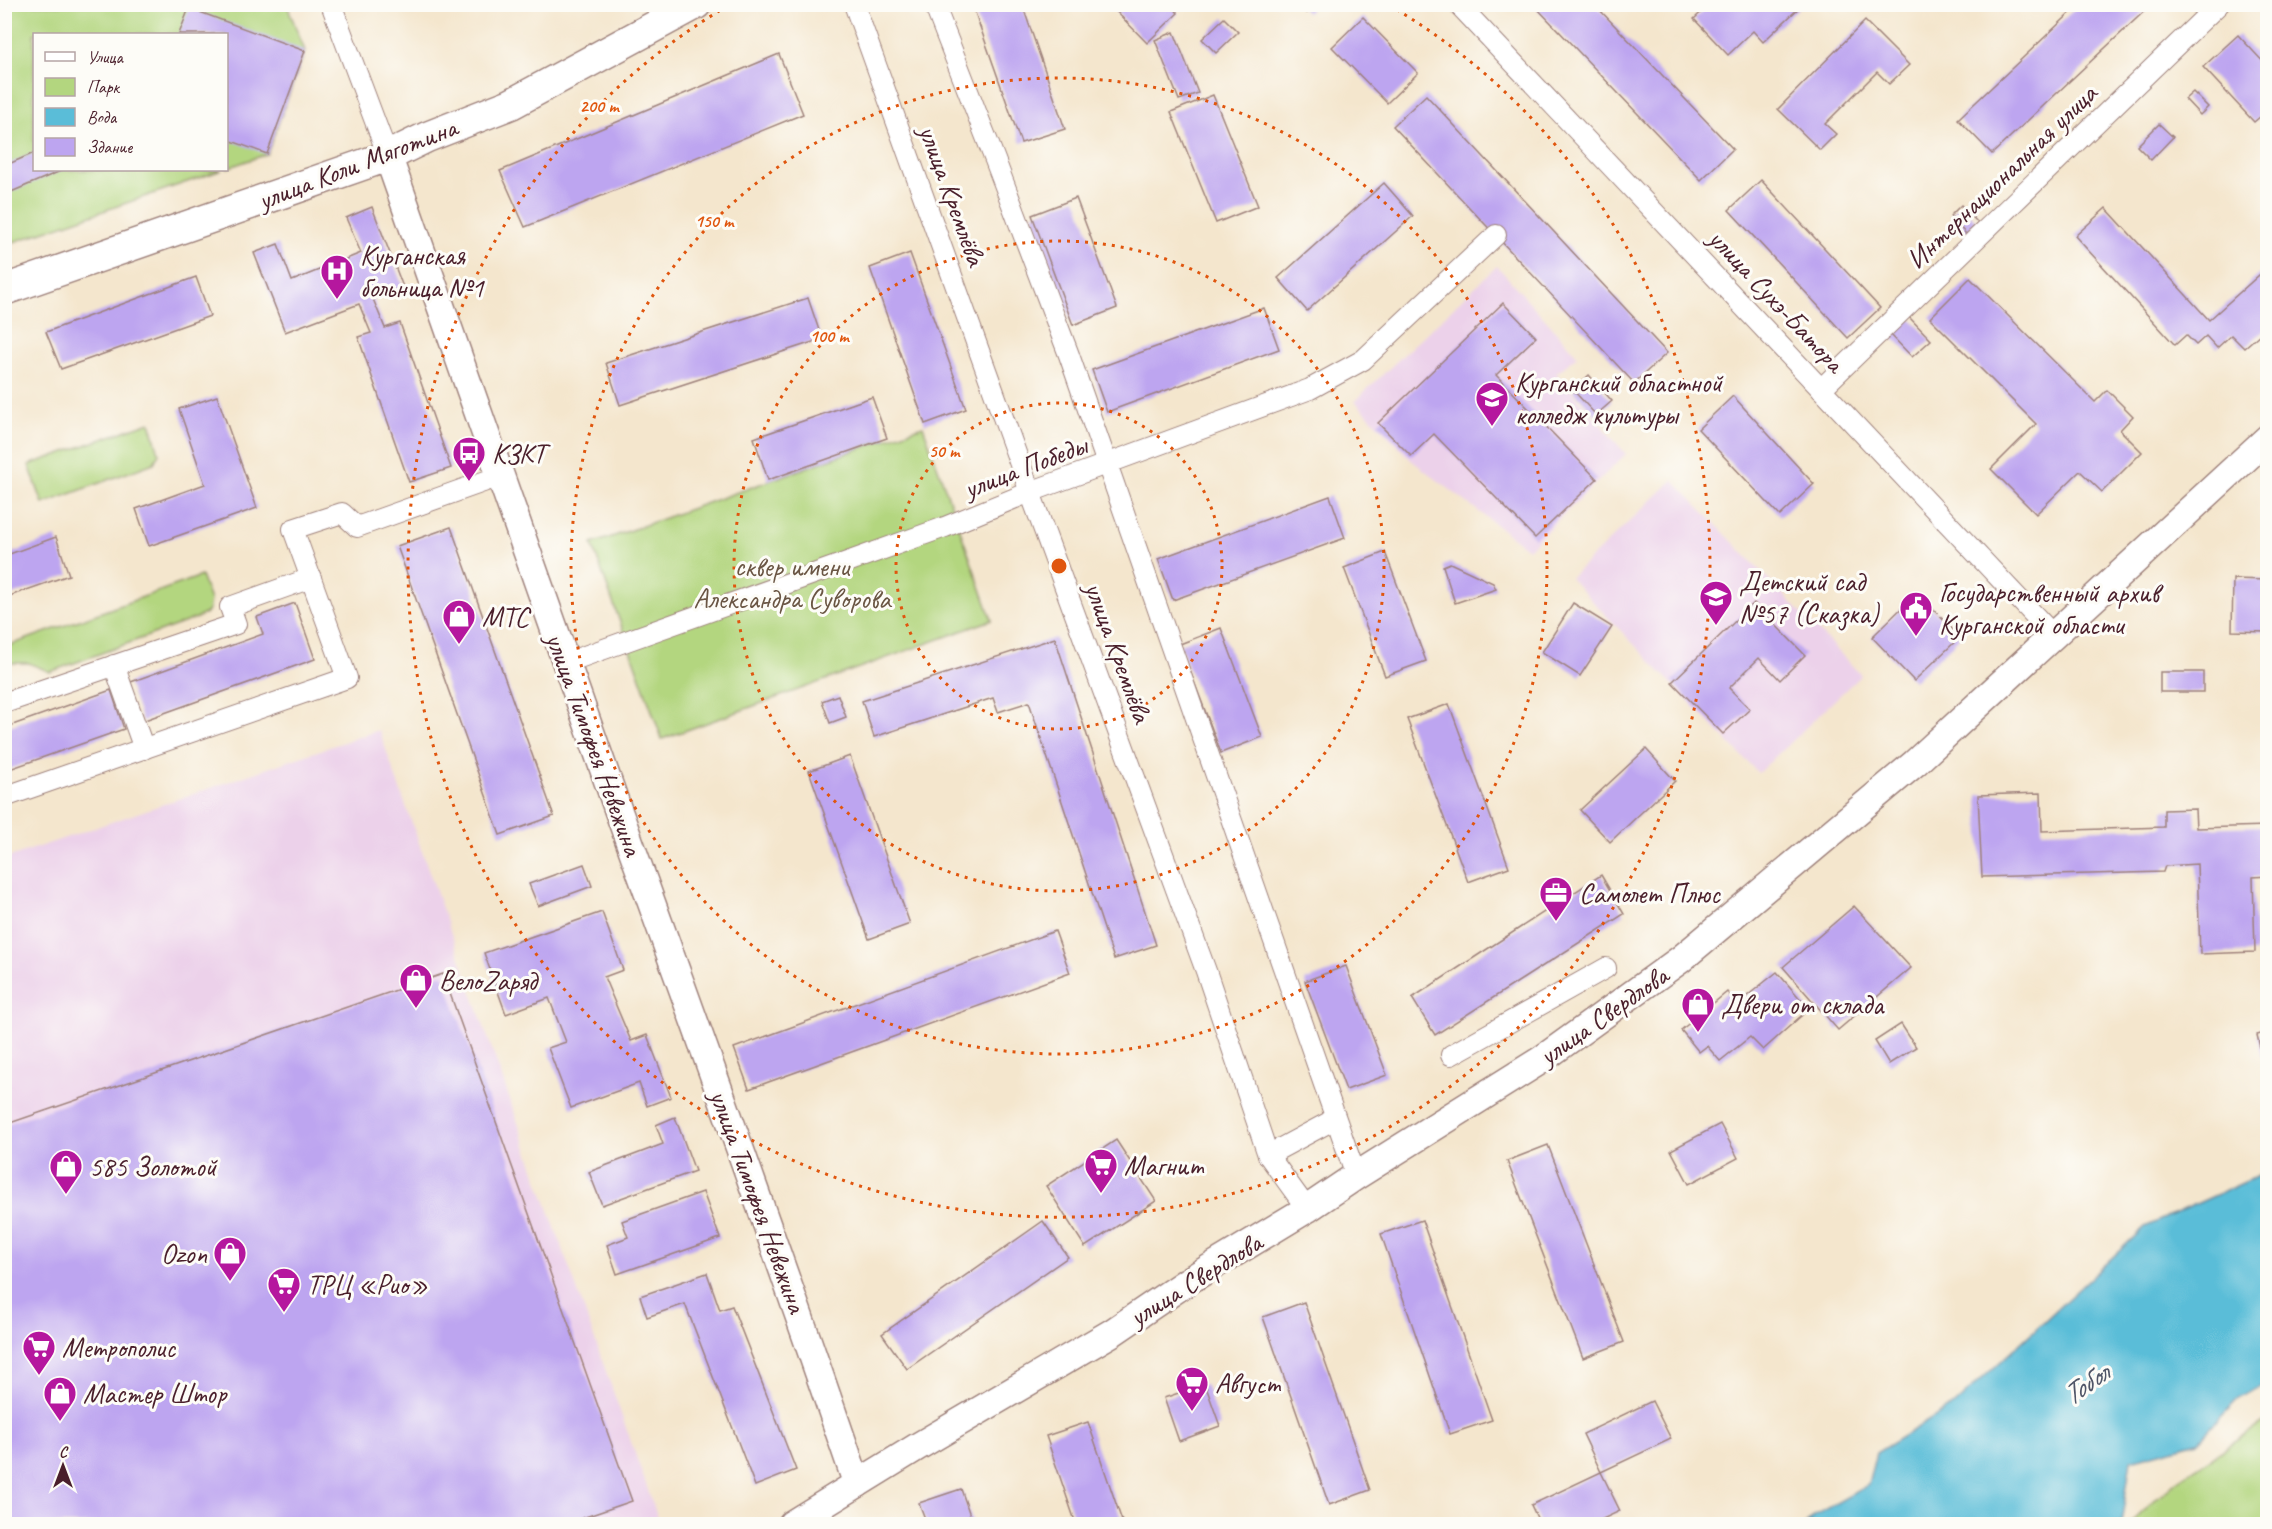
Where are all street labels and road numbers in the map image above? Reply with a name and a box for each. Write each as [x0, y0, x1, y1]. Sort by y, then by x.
street label: Интернациональная улица [1899, 75, 2105, 276]
street label: улица Коли Мяготина [251, 109, 464, 218]
street label: улица Кремлёва [910, 118, 995, 272]
street label: улица Сухэ-Батора [1700, 220, 1854, 381]
street label: улица Победы [957, 426, 1094, 507]
street label: улица Кремлёва [1076, 575, 1161, 729]
street label: улица Тимофея Невежина [537, 626, 652, 862]
street label: улица Свердлова [1530, 957, 1677, 1074]
street label: улица Тимофея Невежина [701, 1083, 816, 1319]
street label: улица Свердлова [1121, 1223, 1270, 1335]

